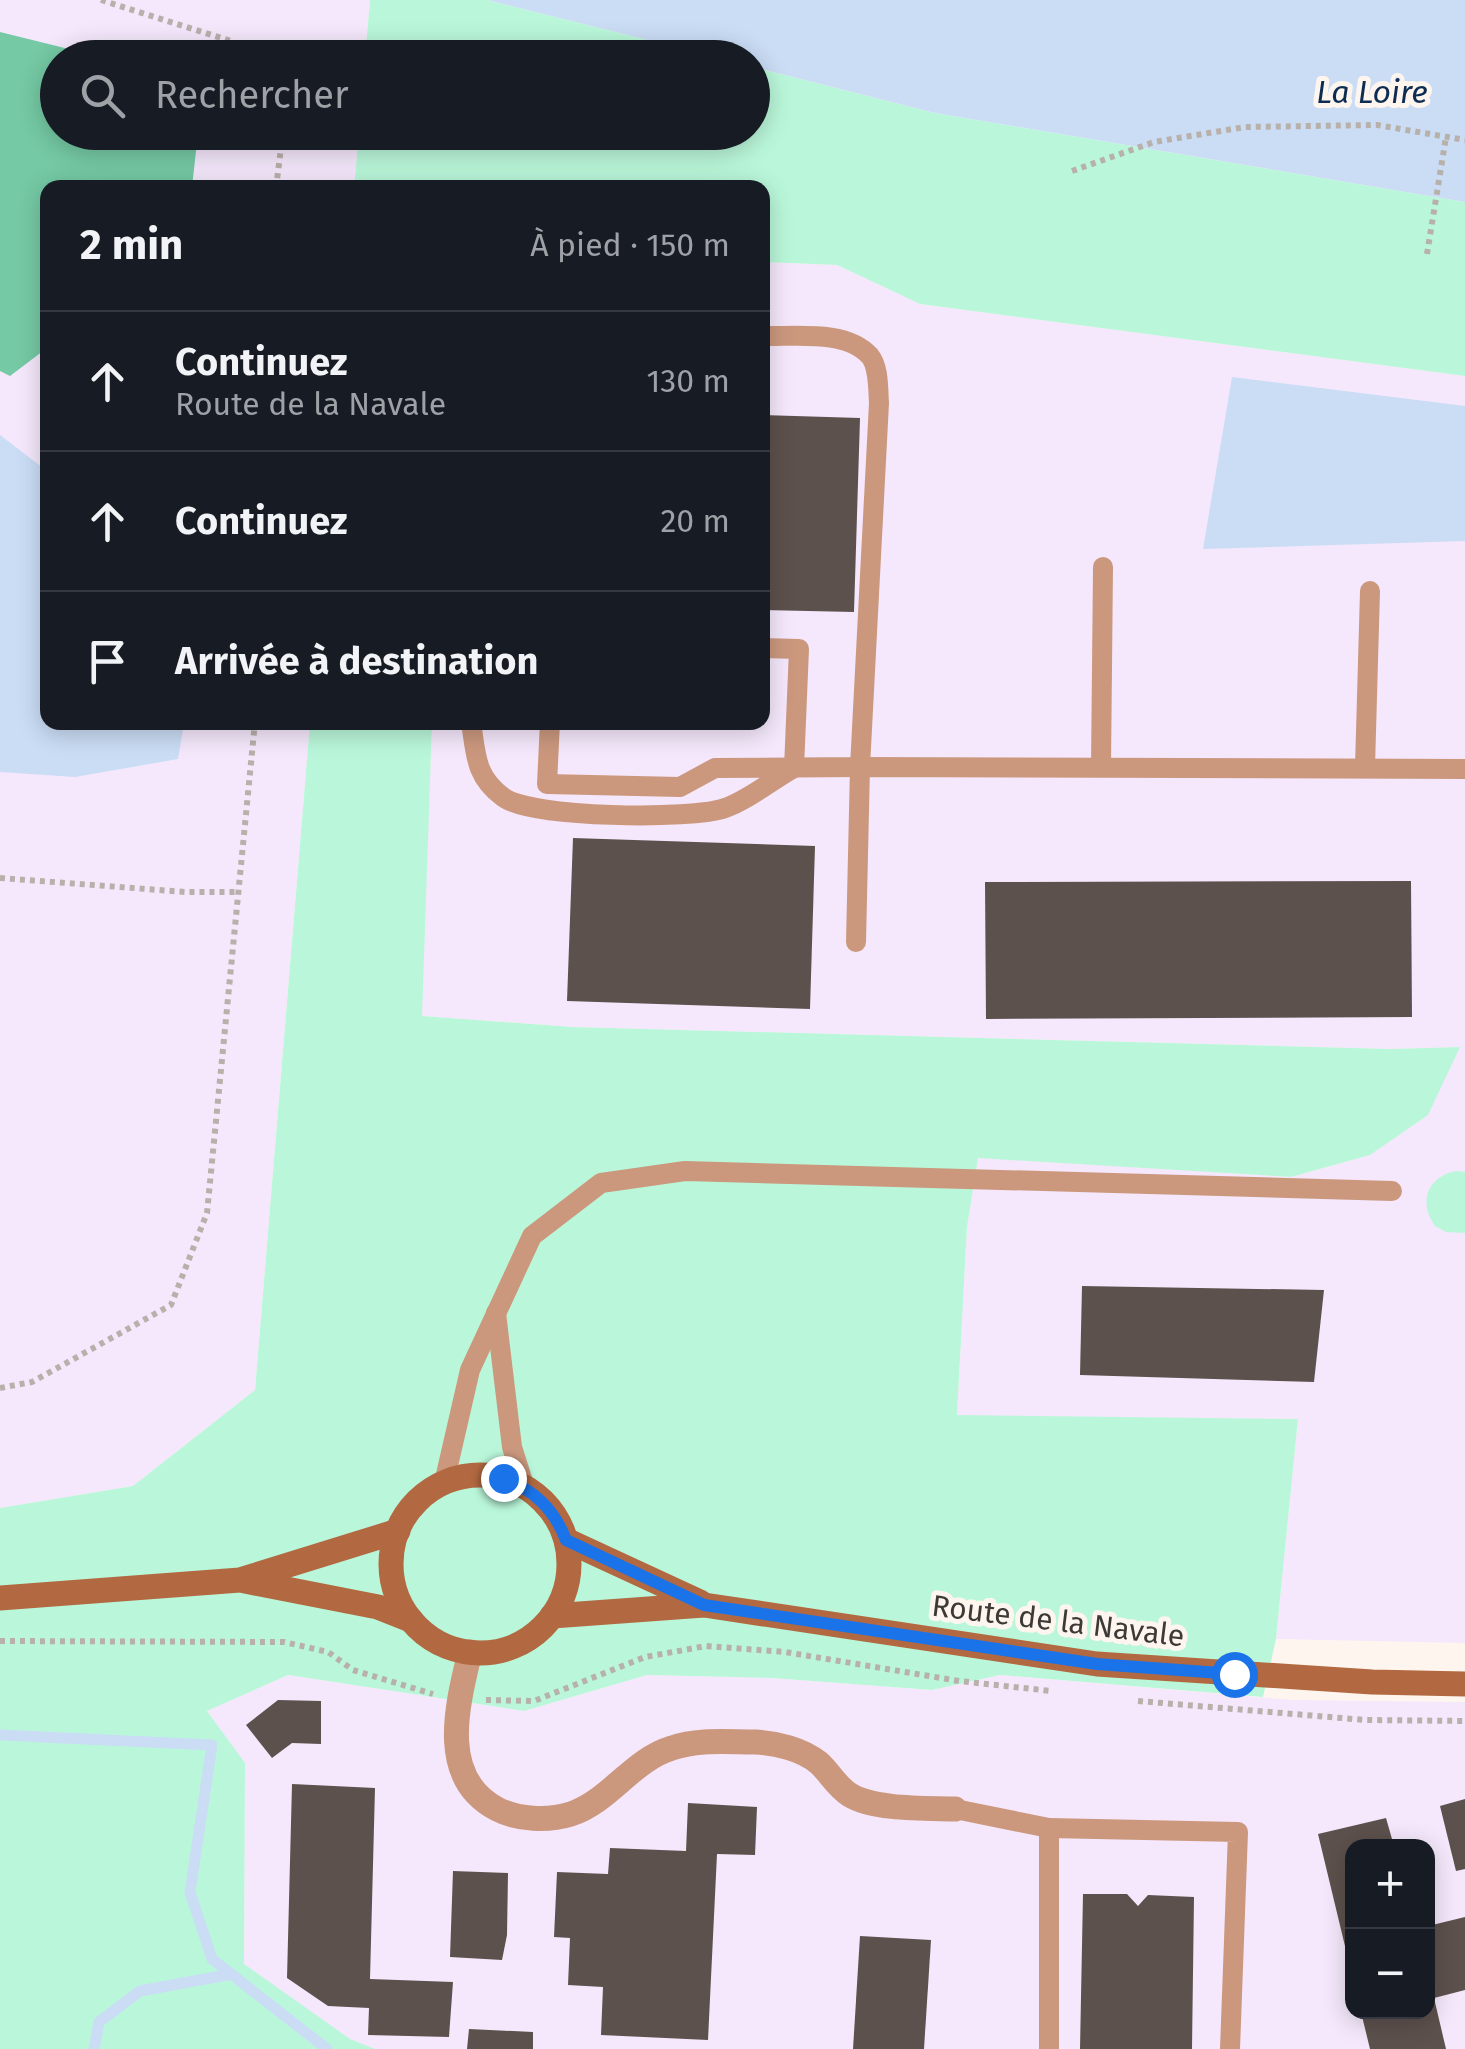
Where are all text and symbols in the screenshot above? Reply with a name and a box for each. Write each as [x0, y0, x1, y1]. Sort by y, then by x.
search box [40, 40, 770, 150]
icon: search [75, 68, 130, 123]
text: Rechercher [155, 72, 349, 118]
water label: La Loire [1316, 73, 1428, 111]
text: 2 min [80, 220, 183, 270]
text: À pied · 150 m [530, 226, 730, 264]
text: Continuez [175, 339, 347, 385]
icon: ahead [80, 354, 135, 409]
text: 130 m [646, 362, 730, 400]
text: Route de la Navale [175, 385, 446, 423]
icon: ahead [80, 494, 135, 549]
text: Continuez [175, 498, 347, 544]
text: 20 m [660, 502, 730, 540]
icon: arrive [80, 634, 135, 689]
text: Arrivée à destination [175, 638, 538, 684]
route end [481, 1456, 527, 1502]
street label: Route de la Navale [930, 1588, 1186, 1654]
route start [1212, 1652, 1258, 1698]
map controls [1345, 1839, 1435, 2019]
button: + [1345, 1839, 1435, 1929]
button: − [1345, 1929, 1435, 2019]

